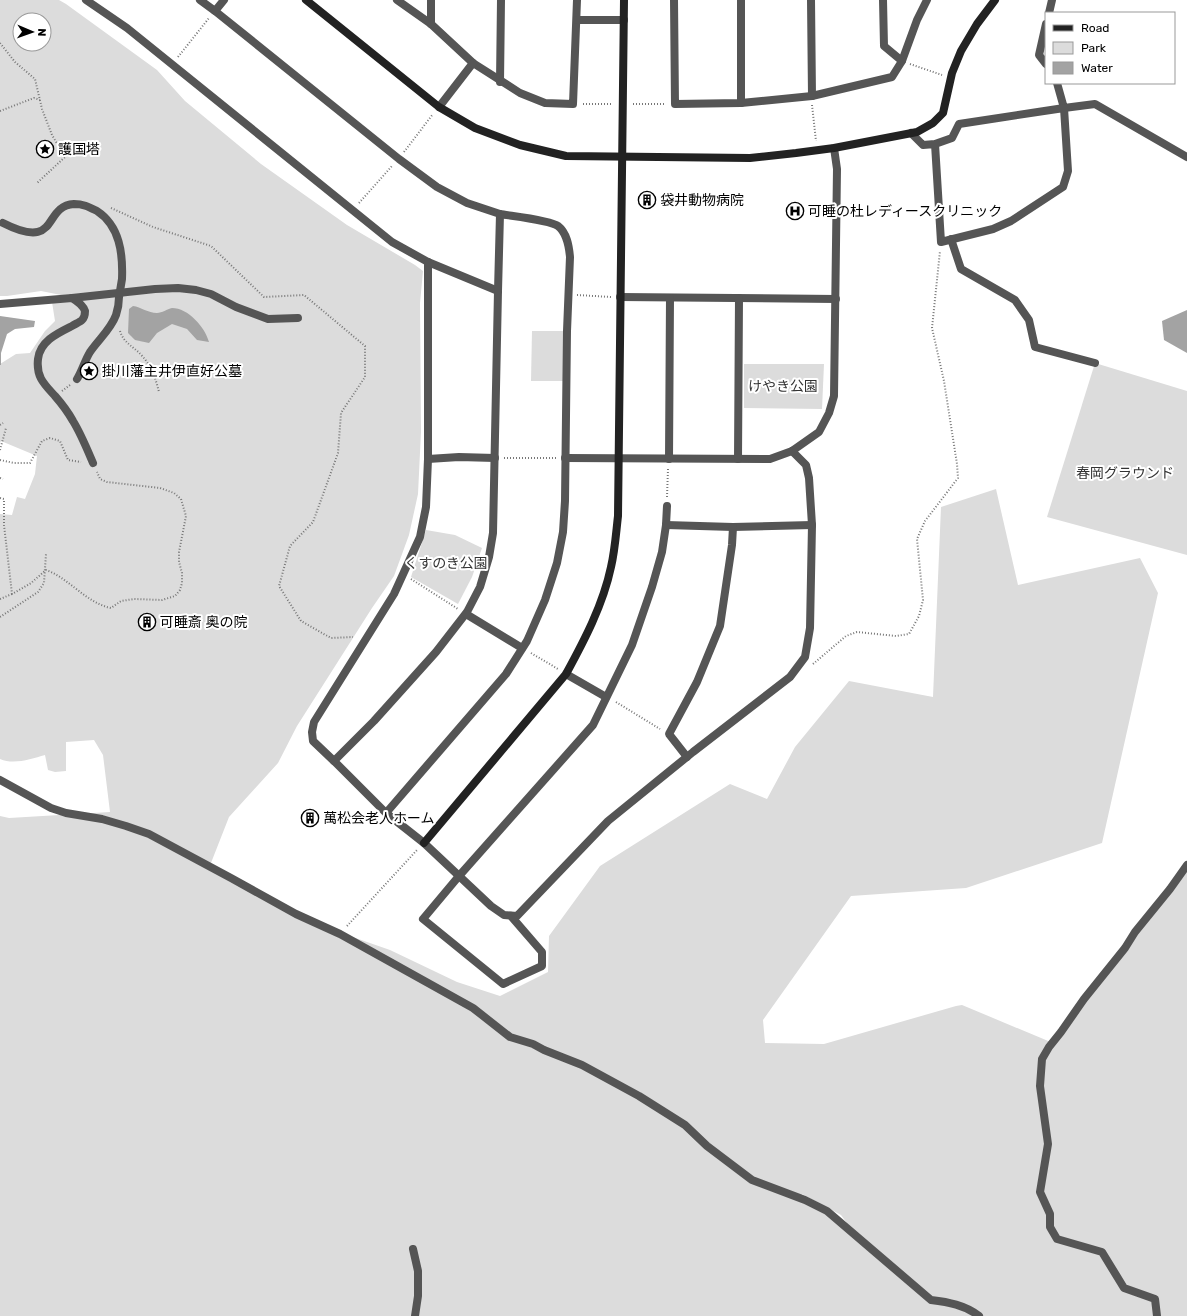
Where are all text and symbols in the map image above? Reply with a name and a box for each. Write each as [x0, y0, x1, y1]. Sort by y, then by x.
north arrow [12, 12, 52, 52]
legend [1045, 12, 1175, 84]
text: Road [1081, 21, 1109, 35]
text: N [35, 28, 48, 37]
text: Park [1081, 41, 1107, 55]
text: Water [1081, 61, 1113, 75]
place icon: 護国塔 [35, 139, 55, 159]
place label: 護国塔 [58, 141, 100, 158]
building icon: 袋井動物病院 [637, 190, 657, 210]
place label: 袋井動物病院 [660, 192, 744, 209]
hospital icon: 可睡の杜レディースクリニック [785, 201, 805, 221]
place label: 可睡の杜レディースクリニック [808, 203, 1002, 220]
place icon: 掛川藩主井伊直好公墓 [79, 361, 99, 381]
place label: 掛川藩主井伊直好公墓 [102, 363, 242, 380]
park label: けやき公園 [748, 378, 818, 395]
park label: 春岡グラウンド [1076, 465, 1174, 482]
park label: くすのき公園 [404, 555, 488, 572]
building icon: 可睡斎 奥の院 [137, 612, 157, 632]
place label: 可睡斎 奥の院 [160, 614, 247, 631]
building icon: 萬松会老人ホーム [300, 808, 320, 828]
place label: 萬松会老人ホーム [323, 810, 435, 827]

